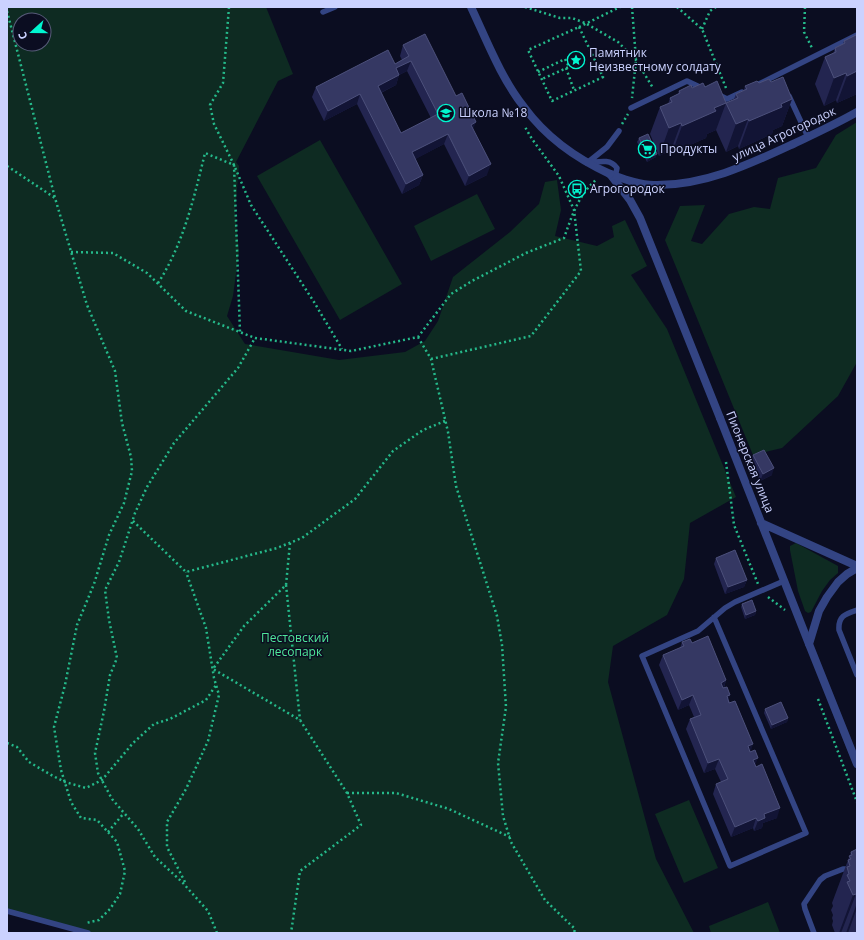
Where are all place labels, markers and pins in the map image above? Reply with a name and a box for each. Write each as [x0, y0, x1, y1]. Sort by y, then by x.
place label: Памятник Неизвестному солдату [589, 44, 722, 75]
place icon: Памятник Неизвестному солдату [566, 50, 586, 70]
school or university icon: Школа №18 [436, 103, 456, 123]
place label: Школа №18 [459, 104, 528, 121]
supermarket icon: Продукты [637, 139, 657, 159]
place label: Продукты [660, 140, 717, 157]
bus stop icon: Агрогородок [567, 179, 587, 199]
place label: Агрогородок [590, 180, 665, 197]

